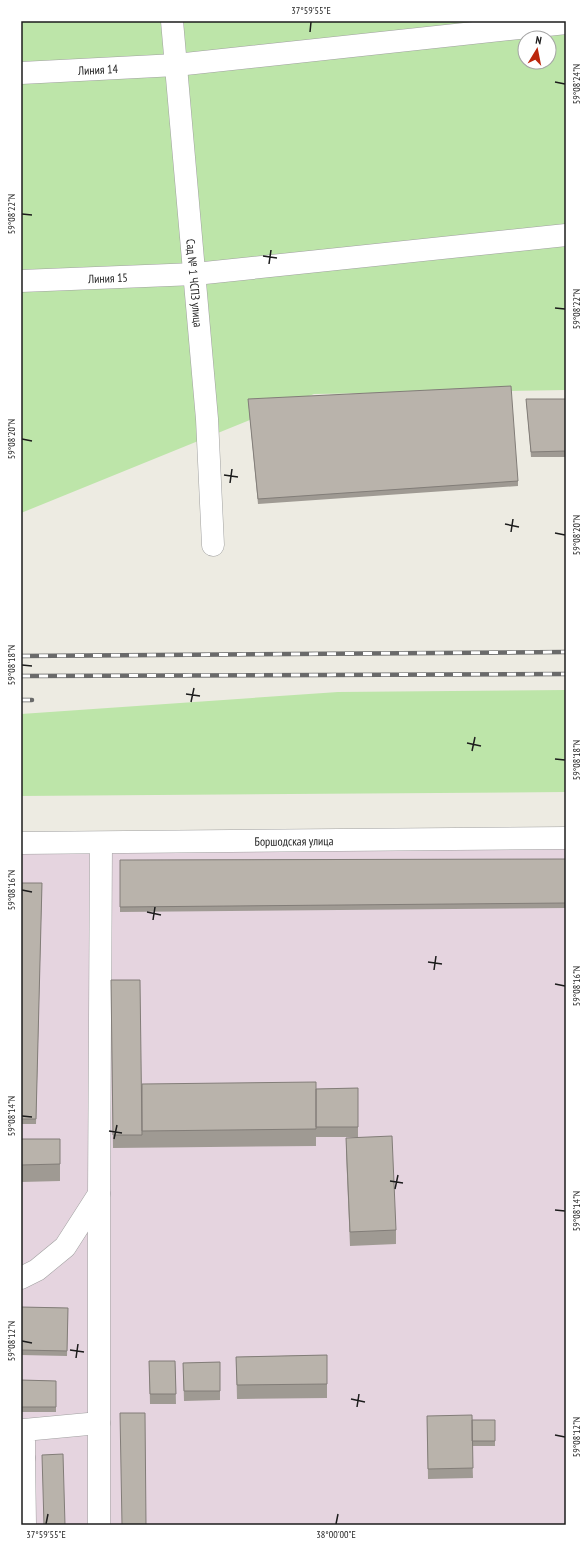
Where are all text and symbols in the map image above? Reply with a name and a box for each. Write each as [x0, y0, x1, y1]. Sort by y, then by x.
text: 37°59'55"E [291, 4, 331, 17]
north arrow [517, 30, 557, 70]
text: N [535, 33, 543, 48]
street label: Линия 14 [77, 60, 119, 78]
text: 59°08'24"N [570, 64, 583, 104]
text: 59°08'22"N [5, 194, 18, 234]
street label: Сад № 1 ЧСПЗ улица [184, 238, 206, 328]
street label: Линия 15 [87, 269, 128, 286]
text: 59°08'22"N [570, 289, 583, 329]
text: 59°08'20"N [5, 419, 18, 459]
text: 59°08'20"N [570, 515, 583, 555]
text: 59°08'18"N [5, 645, 18, 685]
text: 59°08'18"N [570, 740, 583, 780]
street label: Боршодская улица [254, 833, 334, 848]
text: 59°08'16"N [5, 870, 18, 910]
text: 59°08'16"N [570, 966, 583, 1006]
text: 59°08'14"N [5, 1096, 18, 1136]
text: 59°08'14"N [570, 1191, 583, 1231]
text: 59°08'12"N [5, 1321, 18, 1361]
text: 59°08'12"N [570, 1417, 583, 1457]
text: 37°59'55"E [26, 1528, 66, 1541]
text: 38°00'00"E [316, 1528, 356, 1541]

